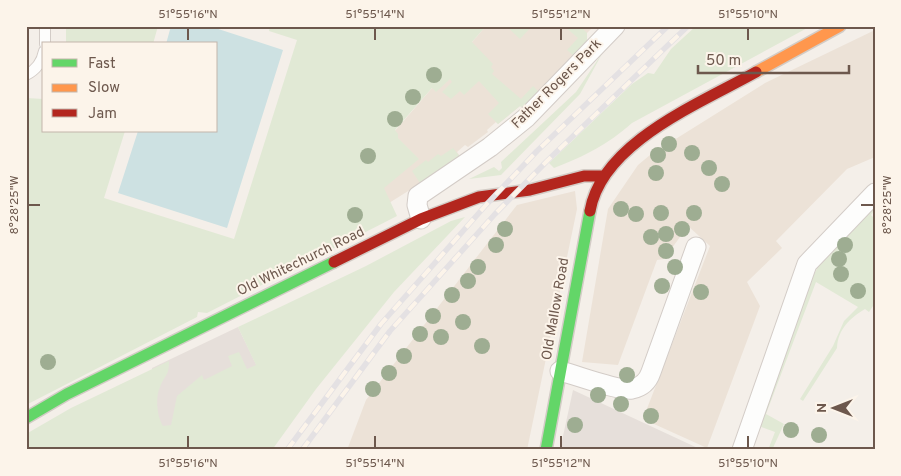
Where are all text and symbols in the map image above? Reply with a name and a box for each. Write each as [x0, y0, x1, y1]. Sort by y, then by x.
text: 51°55'16"N [158, 7, 218, 23]
text: 51°55'14"N [345, 7, 405, 23]
text: 51°55'12"N [531, 7, 591, 23]
text: 51°55'10"N [718, 7, 778, 23]
street label: Father Rogers Park [509, 36, 605, 132]
legend [42, 42, 218, 132]
scale bar [698, 42, 850, 74]
text: 50 m [706, 52, 741, 71]
text: Fast [88, 55, 116, 74]
text: Slow [88, 79, 120, 98]
text: Jam [88, 105, 117, 124]
text: 8°28'25"W [7, 175, 23, 235]
text: 8°28'25"W [880, 175, 896, 235]
street label: Old Whitechurch Road [235, 224, 367, 300]
street label: Old Mallow Road [539, 256, 573, 362]
north arrow [808, 384, 858, 434]
text: N [814, 403, 831, 413]
text: 51°55'16"N [158, 456, 218, 472]
text: 51°55'14"N [345, 456, 405, 472]
text: 51°55'12"N [531, 456, 591, 472]
text: 51°55'10"N [718, 456, 778, 472]

